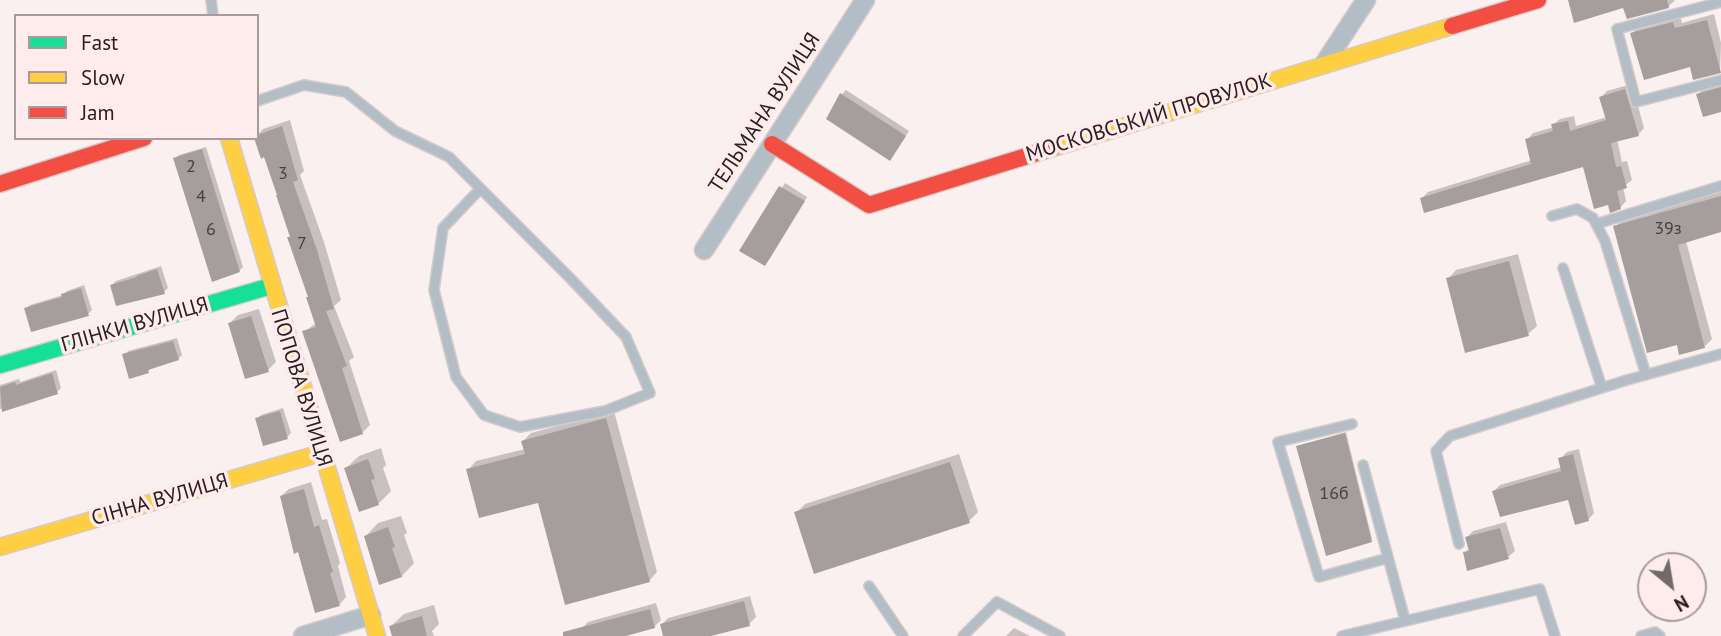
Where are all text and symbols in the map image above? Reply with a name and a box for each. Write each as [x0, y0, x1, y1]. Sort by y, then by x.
legend [14, 14, 259, 140]
street label: ТЕЛЬМАНА ВУЛИЦЯ [704, 28, 826, 198]
text: Fast [81, 29, 118, 56]
text: Slow [81, 64, 125, 91]
street label: МОСКОВСЬКИЙ ПРОВУЛОК [1023, 69, 1275, 167]
text: Jam [81, 99, 115, 126]
house number: 2 [186, 156, 196, 178]
house number: 3 [278, 163, 288, 185]
house number: 4 [196, 186, 206, 208]
house number: 39з [1654, 218, 1682, 240]
house number: 6 [206, 219, 216, 241]
house number: 7 [297, 233, 307, 255]
street label: ГЛІНКИ ВУЛИЦЯ [58, 292, 212, 358]
street label: ПОПОВА ВУЛИЦЯ [265, 306, 337, 470]
street label: СІННА ВУЛИЦЯ [89, 468, 231, 532]
house number: 16б [1319, 483, 1349, 505]
north arrow [1637, 552, 1707, 622]
text: N [1670, 590, 1693, 617]

